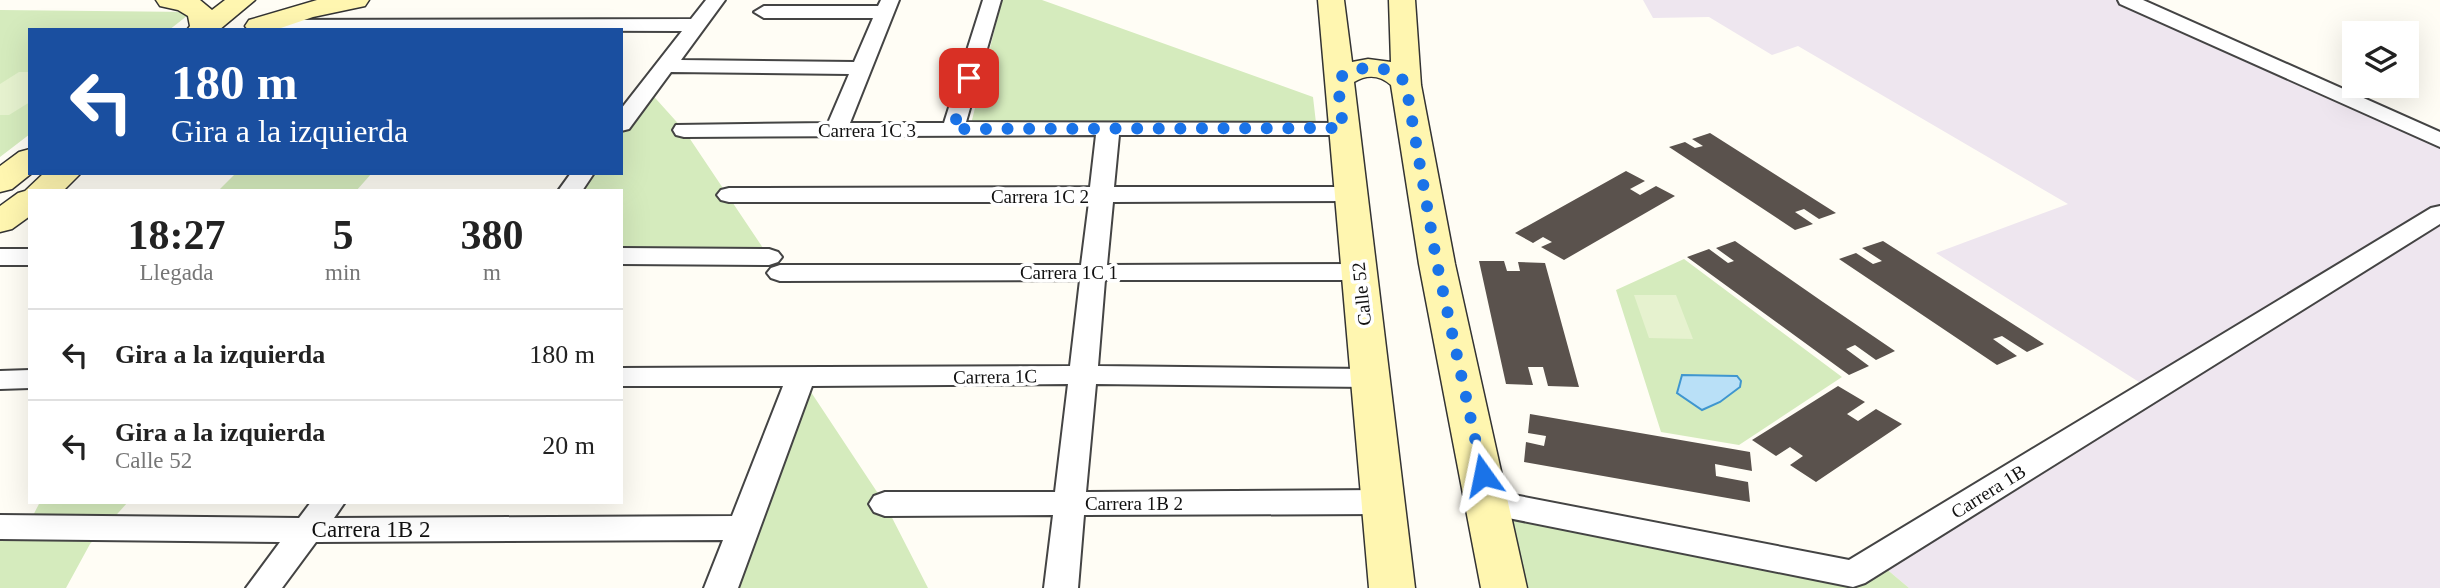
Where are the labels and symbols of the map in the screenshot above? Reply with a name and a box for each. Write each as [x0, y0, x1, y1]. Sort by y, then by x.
pin [939, 48, 999, 108]
street label: Carrera 1C 3 [818, 120, 916, 141]
street label: Carrera 1C 2 [991, 186, 1089, 207]
street label: Calle 52 [1348, 261, 1375, 327]
street label: Carrera 1C 1 [1020, 262, 1118, 283]
street label: Carrera 1C [953, 365, 1037, 388]
position arrow [1446, 438, 1520, 512]
street label: Carrera 1B [1947, 460, 2029, 523]
street label: Carrera 1B 2 [1085, 493, 1183, 514]
street label: Carrera 1B 2 [312, 517, 430, 542]

